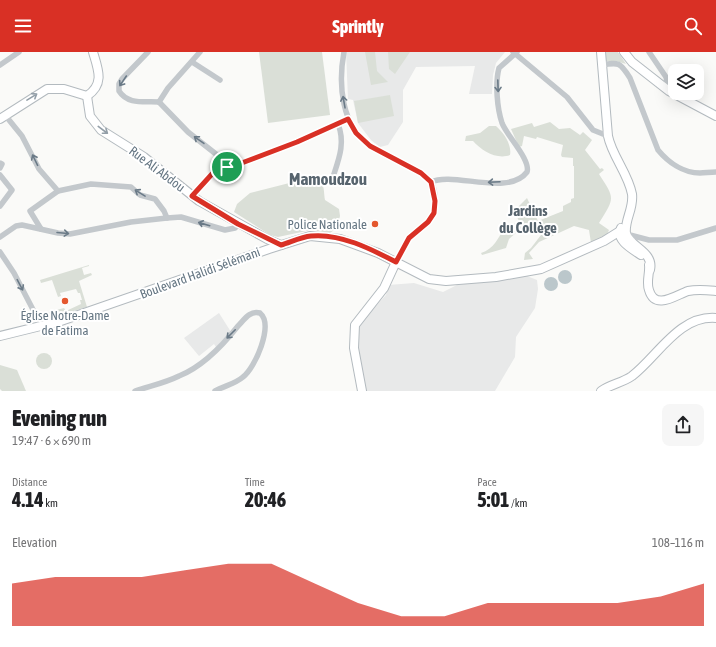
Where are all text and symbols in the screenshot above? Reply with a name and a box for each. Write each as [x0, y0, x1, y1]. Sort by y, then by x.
icon: menu [12, 15, 34, 37]
icon: search [682, 15, 704, 37]
text: Sprintly [332, 16, 384, 37]
map controls [668, 64, 704, 100]
button: layers [668, 64, 704, 100]
one-way arrow [119, 75, 127, 86]
one-way arrow [494, 79, 502, 92]
one-way arrow [26, 93, 37, 101]
one-way arrow [340, 96, 348, 109]
one-way arrow [97, 126, 108, 134]
one-way arrow [194, 136, 205, 144]
street label: Rue Ali Abdou [126, 143, 188, 195]
pin [210, 150, 244, 184]
one-way arrow [31, 154, 38, 166]
icon: arrive [216, 156, 238, 178]
district label: Mamoudzou [289, 169, 367, 189]
one-way arrow [488, 179, 501, 186]
one-way arrow [134, 189, 146, 197]
district label: Jardins du Collège [499, 202, 557, 236]
place label: Police Nationale [288, 217, 367, 232]
marker: Police Nationale [370, 219, 380, 229]
one-way arrow [197, 220, 210, 227]
one-way arrow [56, 229, 69, 237]
street label: Boulevard Halidi Sélémani [138, 244, 262, 302]
one-way arrow [17, 279, 25, 291]
marker: Église Notre-Dame de Fatima [60, 296, 70, 306]
place label: Église Notre-Dame de Fatima [21, 308, 110, 338]
one-way arrow [226, 329, 236, 339]
button: share [662, 404, 704, 446]
text: Evening run [12, 405, 107, 431]
text: 19:47 · 6 × 690 m [12, 433, 91, 448]
text: Distance [12, 476, 47, 488]
text: Time [245, 476, 265, 488]
text: Pace [477, 476, 497, 488]
text: 4.14 [12, 488, 44, 511]
text: 20:46 [245, 488, 286, 511]
text: 5:01 [477, 488, 510, 511]
text: km [44, 497, 58, 509]
text: /km [510, 497, 528, 509]
text: Elevation [12, 535, 57, 550]
text: 108–116 m [652, 535, 704, 550]

